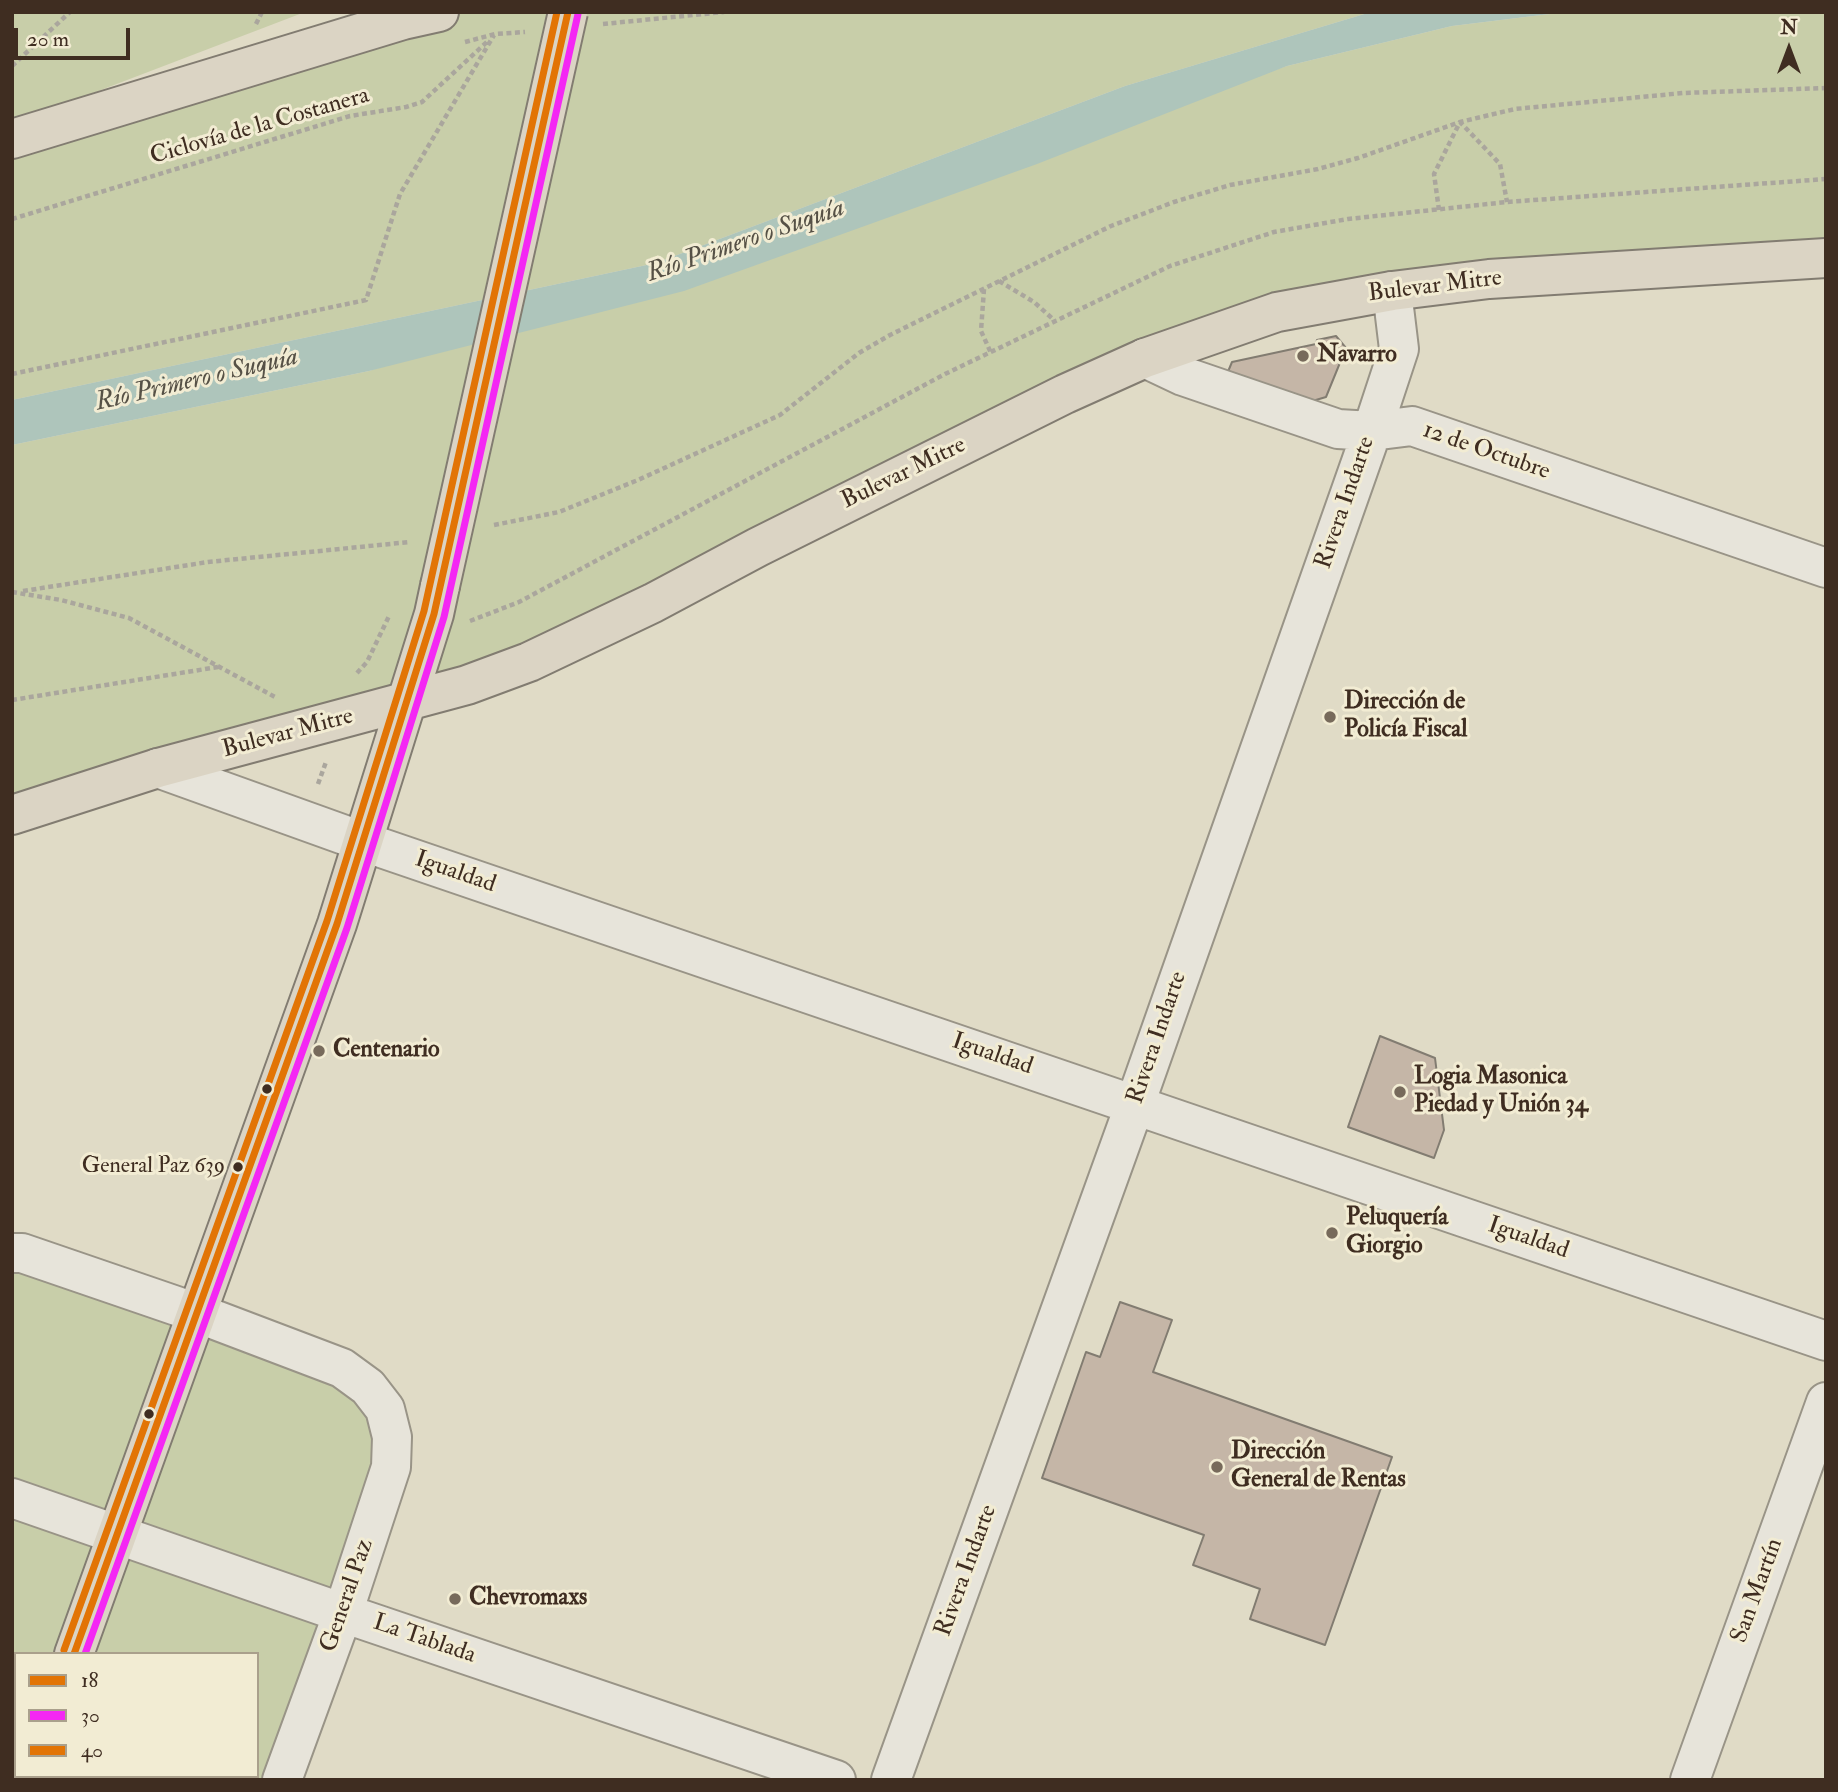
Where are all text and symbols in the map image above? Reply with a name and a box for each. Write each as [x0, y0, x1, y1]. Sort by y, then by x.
scale bar [18, 14, 133, 58]
north arrow [1754, 14, 1824, 84]
text: N [1780, 16, 1798, 40]
text: 20 m [27, 26, 69, 53]
street label: Ciclovía de la Costanera [147, 82, 373, 172]
water label: Río Primero o Suquía [643, 194, 849, 290]
street label: Bulevar Mitre [1367, 265, 1503, 309]
place label: Navarro [1317, 342, 1397, 370]
water label: Río Primero o Suquía [93, 343, 301, 419]
marker: Navarro [1295, 348, 1311, 364]
street label: 12 de Octubre [1419, 417, 1553, 487]
street label: Bulevar Mitre [837, 432, 971, 516]
street label: Rivera Indarte [1310, 433, 1382, 573]
place label: Dirección de Policía Fiscal [1344, 689, 1467, 745]
street label: Bulevar Mitre [219, 703, 357, 765]
marker: Dirección de Policía Fiscal [1322, 709, 1338, 725]
street label: Igualdad [411, 846, 499, 900]
street label: Rivera Indarte [1122, 968, 1194, 1108]
street label: Igualdad [948, 1028, 1036, 1082]
place label: Centenario [333, 1037, 440, 1065]
marker: Centenario [311, 1043, 327, 1059]
place label: Logia Masonica Piedad y Unión 34 [1414, 1064, 1588, 1120]
unlabelled marker [260, 1082, 274, 1096]
marker: Logia Masonica Piedad y Unión 34 [1392, 1084, 1408, 1100]
place label: General Paz 639 [82, 1154, 225, 1180]
marker: General Paz 639 [231, 1160, 245, 1174]
place label: Peluquería Giorgio [1346, 1205, 1448, 1261]
street label: Igualdad [1484, 1212, 1572, 1266]
marker: Peluquería Giorgio [1324, 1225, 1340, 1241]
unlabelled marker [142, 1407, 156, 1421]
place label: Dirección General de Rentas [1231, 1439, 1406, 1495]
marker: Dirección General de Rentas [1209, 1459, 1225, 1475]
street label: Rivera Indarte [930, 1501, 1004, 1641]
street label: San Martín [1726, 1535, 1790, 1647]
street label: General Paz [315, 1536, 381, 1656]
place label: Chevromaxs [469, 1585, 587, 1613]
marker: Chevromaxs [447, 1591, 463, 1607]
street label: La Tablada [369, 1609, 479, 1671]
legend [14, 1652, 259, 1778]
text: 18 [81, 1667, 98, 1694]
text: 30 [81, 1702, 100, 1729]
text: 40 [81, 1737, 103, 1764]

